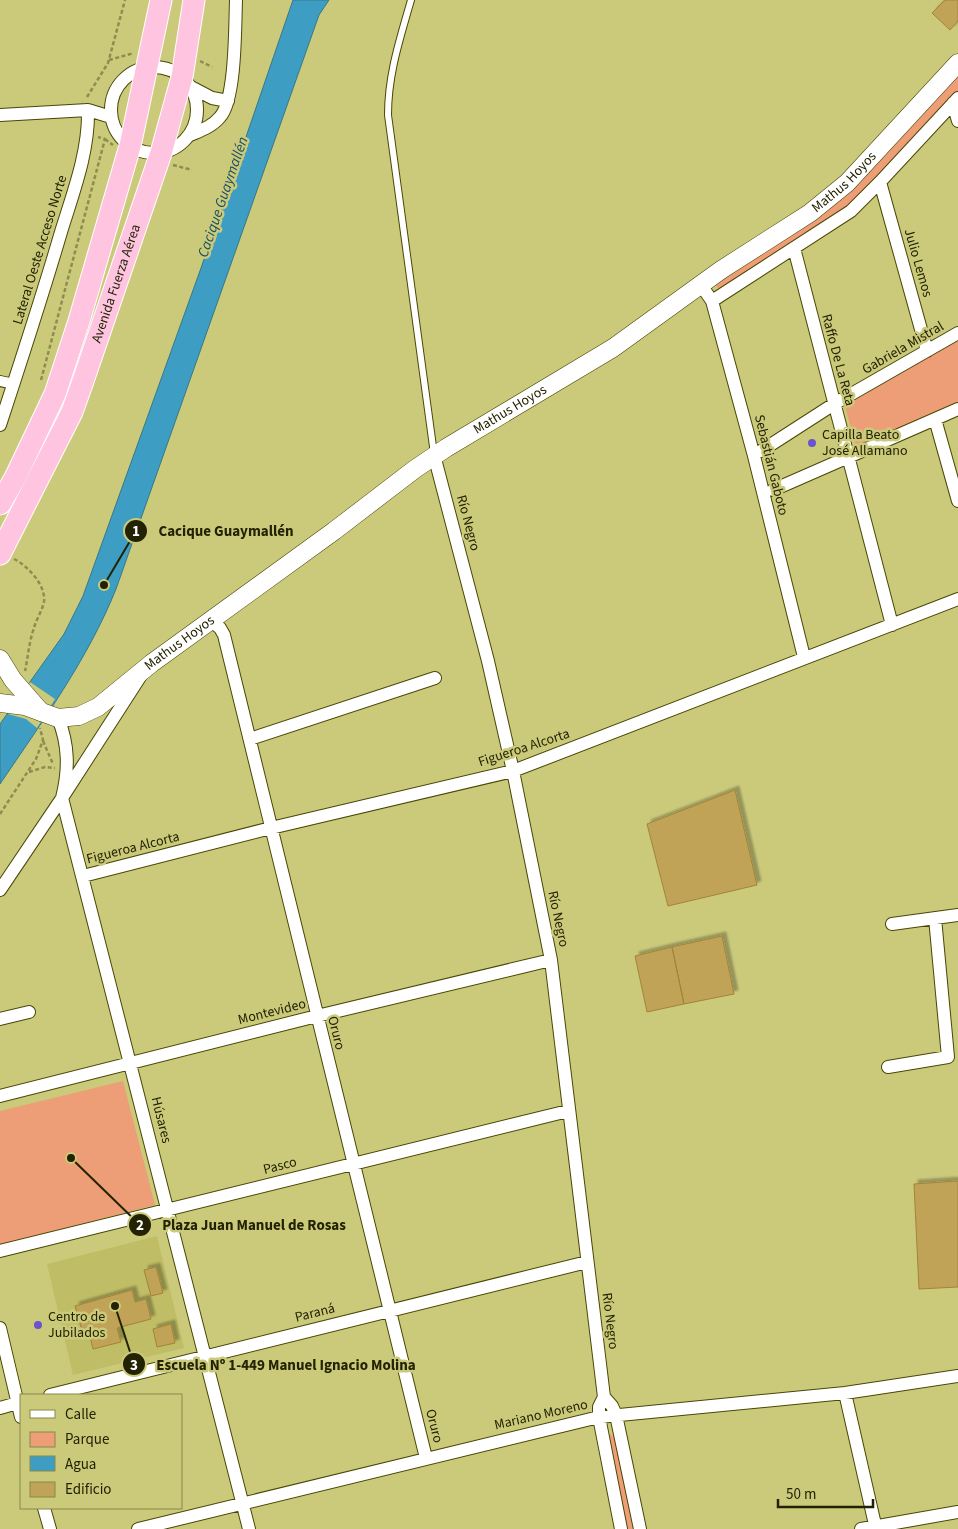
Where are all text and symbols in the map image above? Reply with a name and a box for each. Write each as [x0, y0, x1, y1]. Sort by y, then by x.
water label: Cacique Guaymallén [192, 134, 254, 260]
street label: Mathus Hoyos [808, 147, 881, 218]
street label: Lateral Oeste Acceso Norte [8, 173, 72, 327]
street label: Avenida Fuerza Aérea [87, 222, 146, 346]
street label: Julio Lemos [899, 226, 937, 300]
street label: Raffo De La Reta [816, 312, 860, 408]
street label: Gabriela Mistral [859, 316, 948, 379]
street label: Mathus Hoyos [470, 380, 551, 439]
street label: Sebastián Gaboto [749, 413, 793, 517]
place label: Capilla Beato José Allamano [822, 425, 908, 461]
marker: Capilla Beato José Allamano [806, 437, 818, 449]
street label: Río Negro [451, 493, 485, 553]
callout: Cacique Guaymallén [124, 516, 304, 546]
text: 1 [132, 521, 140, 542]
text: Cacique Guaymallén [158, 521, 294, 542]
street label: Mathus Hoyos [140, 611, 219, 675]
street label: Figueroa Alcorta [476, 724, 572, 772]
street label: Figueroa Alcorta [84, 827, 182, 869]
street label: Río Negro [542, 889, 574, 949]
street label: Montevideo [236, 994, 308, 1030]
street label: Oruro [322, 1014, 350, 1052]
street label: Húsares [146, 1095, 176, 1145]
street label: Pasco [261, 1152, 299, 1180]
callout: Plaza Juan Manuel de Rosas [127, 1210, 356, 1240]
text: 2 [136, 1215, 144, 1236]
text: Plaza Juan Manuel de Rosas [162, 1215, 346, 1236]
street label: Río Negro [597, 1291, 623, 1351]
street label: Paraná [293, 1298, 337, 1328]
place label: Centro de Jubilados [48, 1307, 105, 1343]
marker: Centro de Jubilados [32, 1319, 44, 1331]
callout: Escuela Nº 1-449 Manuel Ignacio Molina [121, 1349, 426, 1379]
text: 3 [130, 1355, 138, 1376]
text: Escuela Nº 1-449 Manuel Ignacio Molina [156, 1355, 416, 1376]
legend [20, 1394, 182, 1509]
street label: Mariano Moreno [492, 1395, 590, 1435]
text: Calle [65, 1404, 96, 1425]
street label: Oruro [420, 1407, 448, 1445]
text: Parque [65, 1429, 109, 1450]
text: Agua [65, 1454, 96, 1475]
scale bar [778, 1476, 873, 1508]
text: Edificio [65, 1479, 112, 1500]
text: 50 m [786, 1484, 816, 1505]

